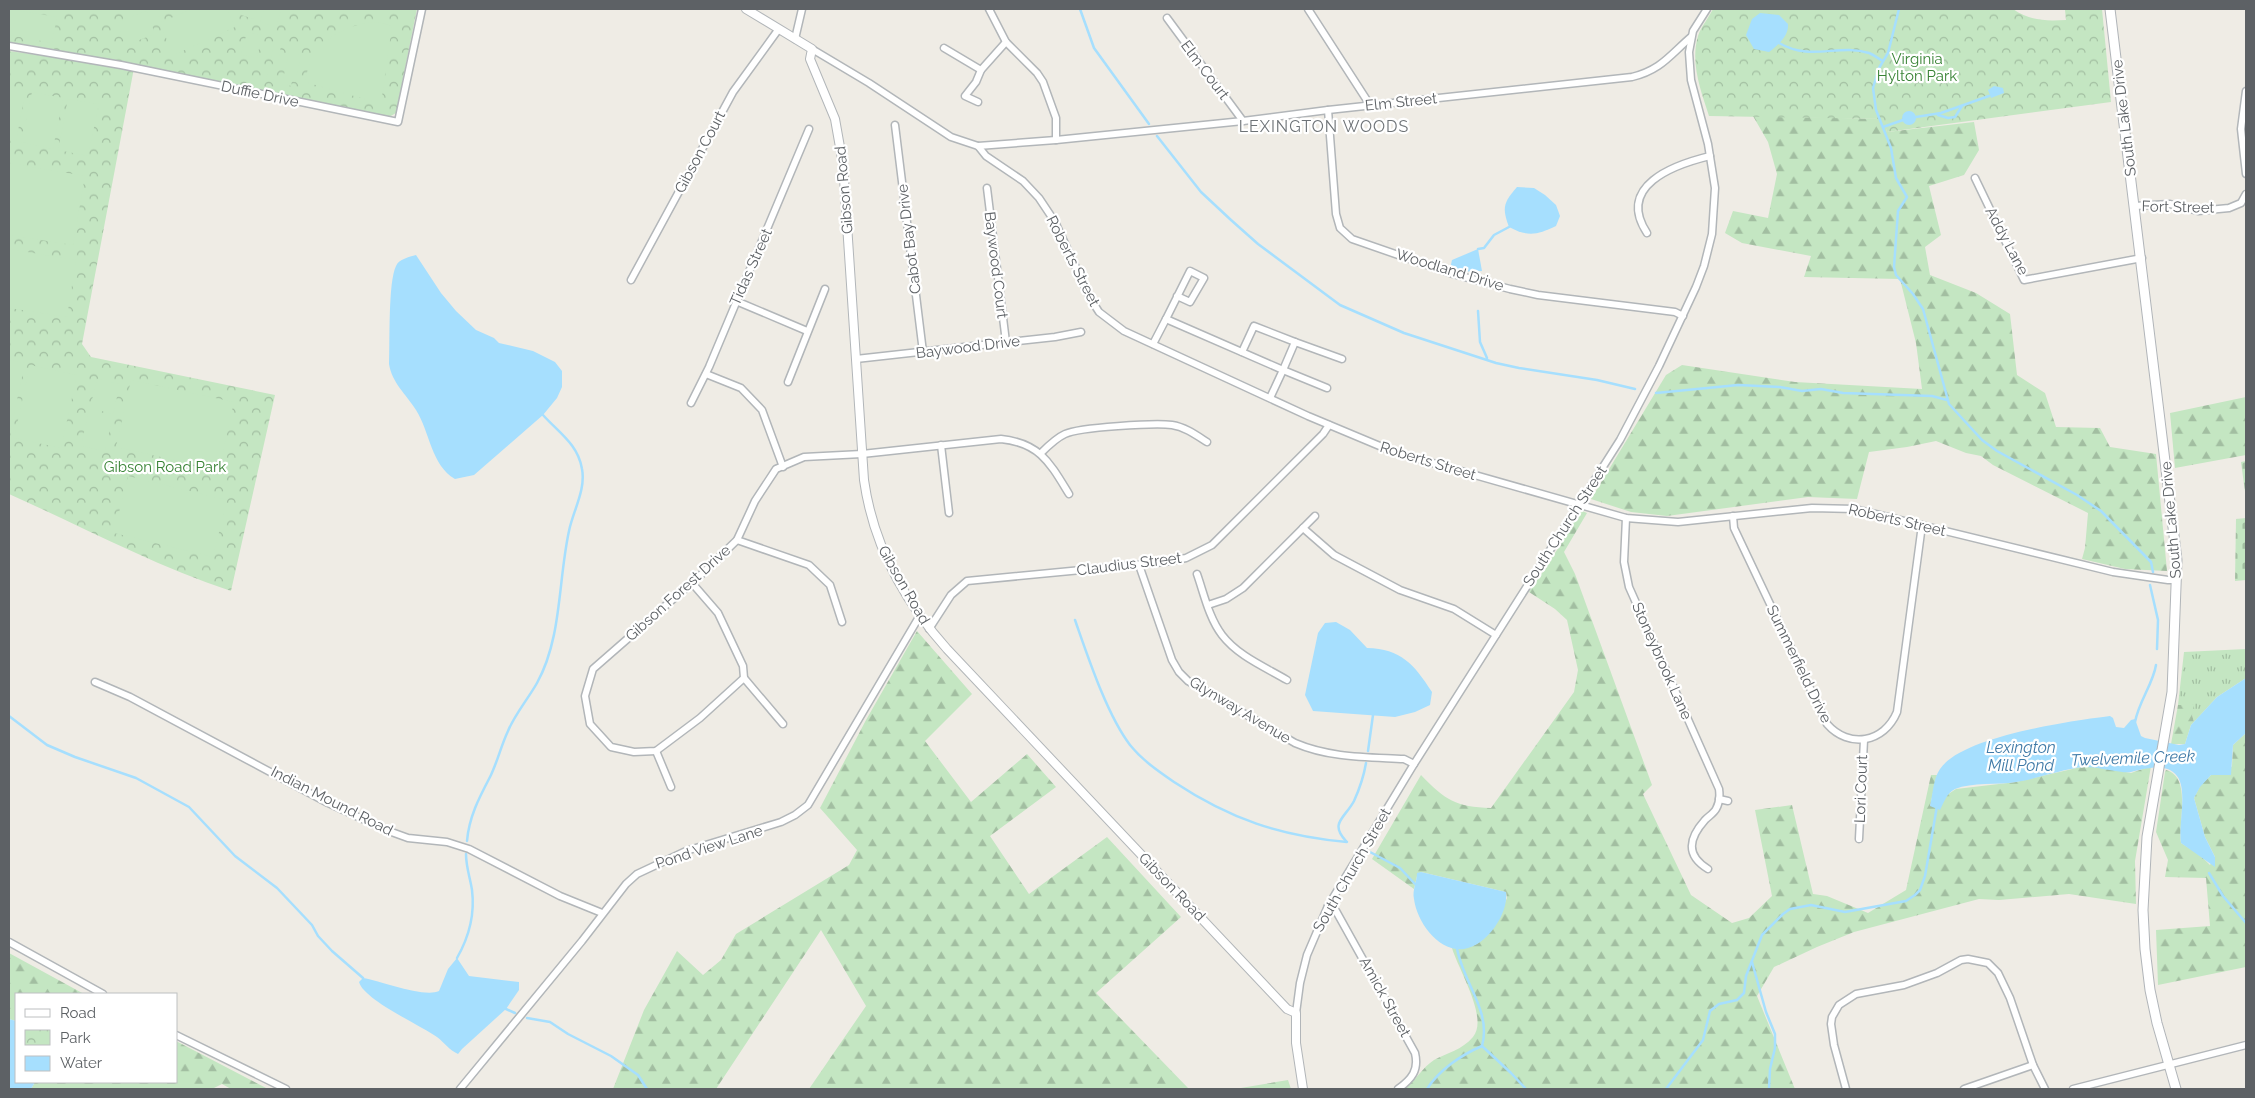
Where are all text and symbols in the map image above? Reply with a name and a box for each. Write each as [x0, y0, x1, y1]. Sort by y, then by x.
street label: Elm Court [1177, 37, 1233, 103]
park label: Virginia Hylton Park [1877, 50, 1957, 85]
street label: South Lake Drive [2108, 58, 2140, 177]
street label: Duffie Drive [219, 77, 301, 111]
street label: Elm Street [1364, 89, 1438, 115]
street label: Gibson Court [671, 108, 729, 196]
district label: LEXINGTON WOODS [1239, 117, 1409, 136]
street label: Gibson Road [831, 145, 857, 235]
street label: Cabot Bay Drive [893, 183, 925, 295]
street label: Fort Street [2141, 197, 2215, 217]
street label: Addy Lane [1982, 204, 2033, 278]
street label: Baywood Court [981, 211, 1011, 319]
street label: Roberts Street [1042, 213, 1104, 309]
street label: Tidas Street [726, 226, 776, 308]
street label: Woodland Drive [1394, 245, 1506, 295]
street label: Baywood Drive [915, 332, 1021, 362]
street label: Roberts Street [1378, 438, 1478, 484]
park label: Gibson Road Park [104, 458, 226, 476]
street label: South Lake Drive [2157, 461, 2185, 579]
street label: South Church Street [1519, 462, 1611, 590]
street label: Roberts Street [1847, 500, 1947, 540]
street label: Gibson Forest Drive [622, 541, 734, 645]
street label: Gibson Road [874, 542, 934, 628]
street label: Claudius Street [1075, 549, 1183, 579]
street label: Stoneybrook Lane [1628, 600, 1696, 723]
street label: Summerfield Drive [1763, 602, 1835, 726]
street label: Glynway Avenue [1186, 673, 1294, 747]
water label: Lexington Mill Pond [1986, 738, 2056, 775]
water label: Twelvemile Creek [2070, 746, 2196, 770]
street label: Lori Court [1851, 755, 1871, 823]
street label: Indian Mound Road [268, 762, 396, 840]
street label: South Church Street [1309, 805, 1395, 935]
street label: Pond View Lane [653, 821, 765, 873]
street label: Gibson Road [1135, 849, 1209, 925]
street label: Amick Street [1356, 954, 1414, 1040]
legend [15, 993, 178, 1083]
text: Road [60, 1004, 96, 1022]
text: Park [60, 1029, 91, 1047]
text: Water [60, 1054, 103, 1072]

